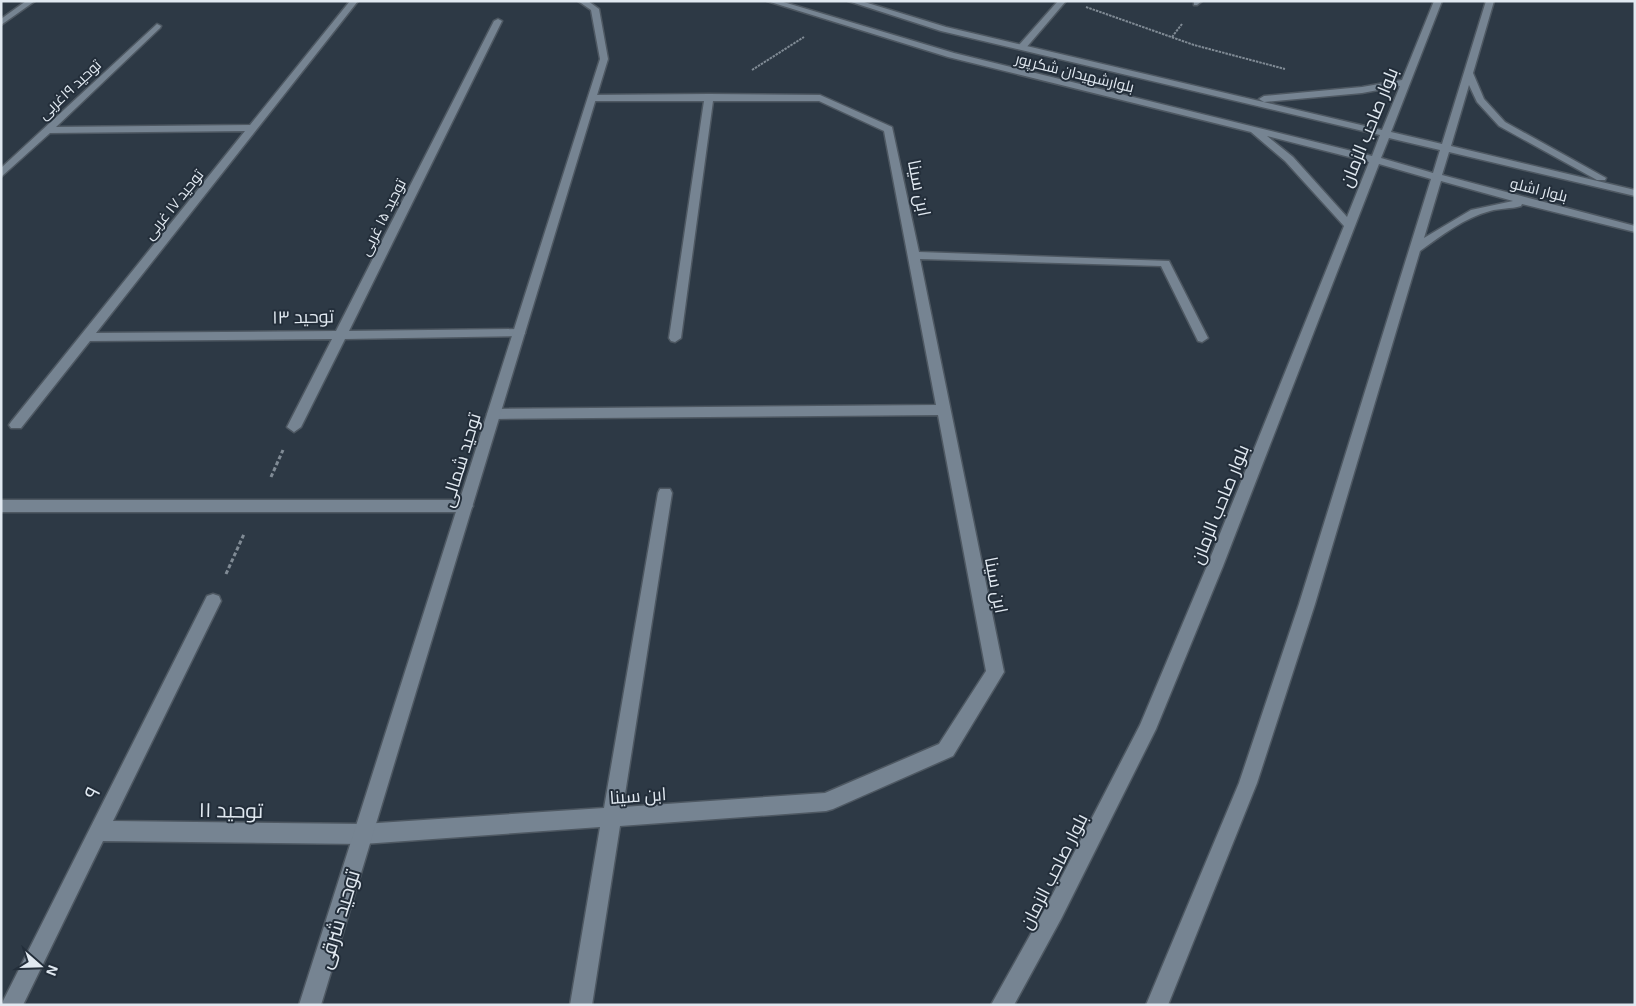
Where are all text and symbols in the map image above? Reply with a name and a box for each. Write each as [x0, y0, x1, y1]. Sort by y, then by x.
street label: بلوارشهیدان شکرپور [1012, 48, 1136, 97]
street label: توحید ۱۹غربی [34, 55, 106, 124]
street label: بلوار صاحب الزمان [1334, 64, 1403, 190]
street label: ابن سینا [903, 158, 936, 218]
street label: توحید ۱۷ غربی [139, 165, 208, 244]
street label: بلوار اشلو [1508, 173, 1569, 206]
street label: توحید ۱۵ غربی [355, 176, 411, 259]
street label: توحید ۱۳ [272, 304, 334, 329]
street label: توحید شمالی [435, 410, 486, 510]
street label: بلوار صاحب الزمان [1185, 441, 1254, 567]
street label: ابن سینا [980, 555, 1013, 615]
street label: ۹ [77, 781, 105, 803]
street label: ابن سینا [609, 782, 667, 809]
street label: توحید ۱۱ [199, 796, 264, 823]
street label: بلوار صاحب الزمان [1014, 809, 1093, 933]
street label: توحید شرقی [310, 866, 366, 972]
north arrow [15, 941, 65, 991]
text: N [43, 963, 62, 978]

